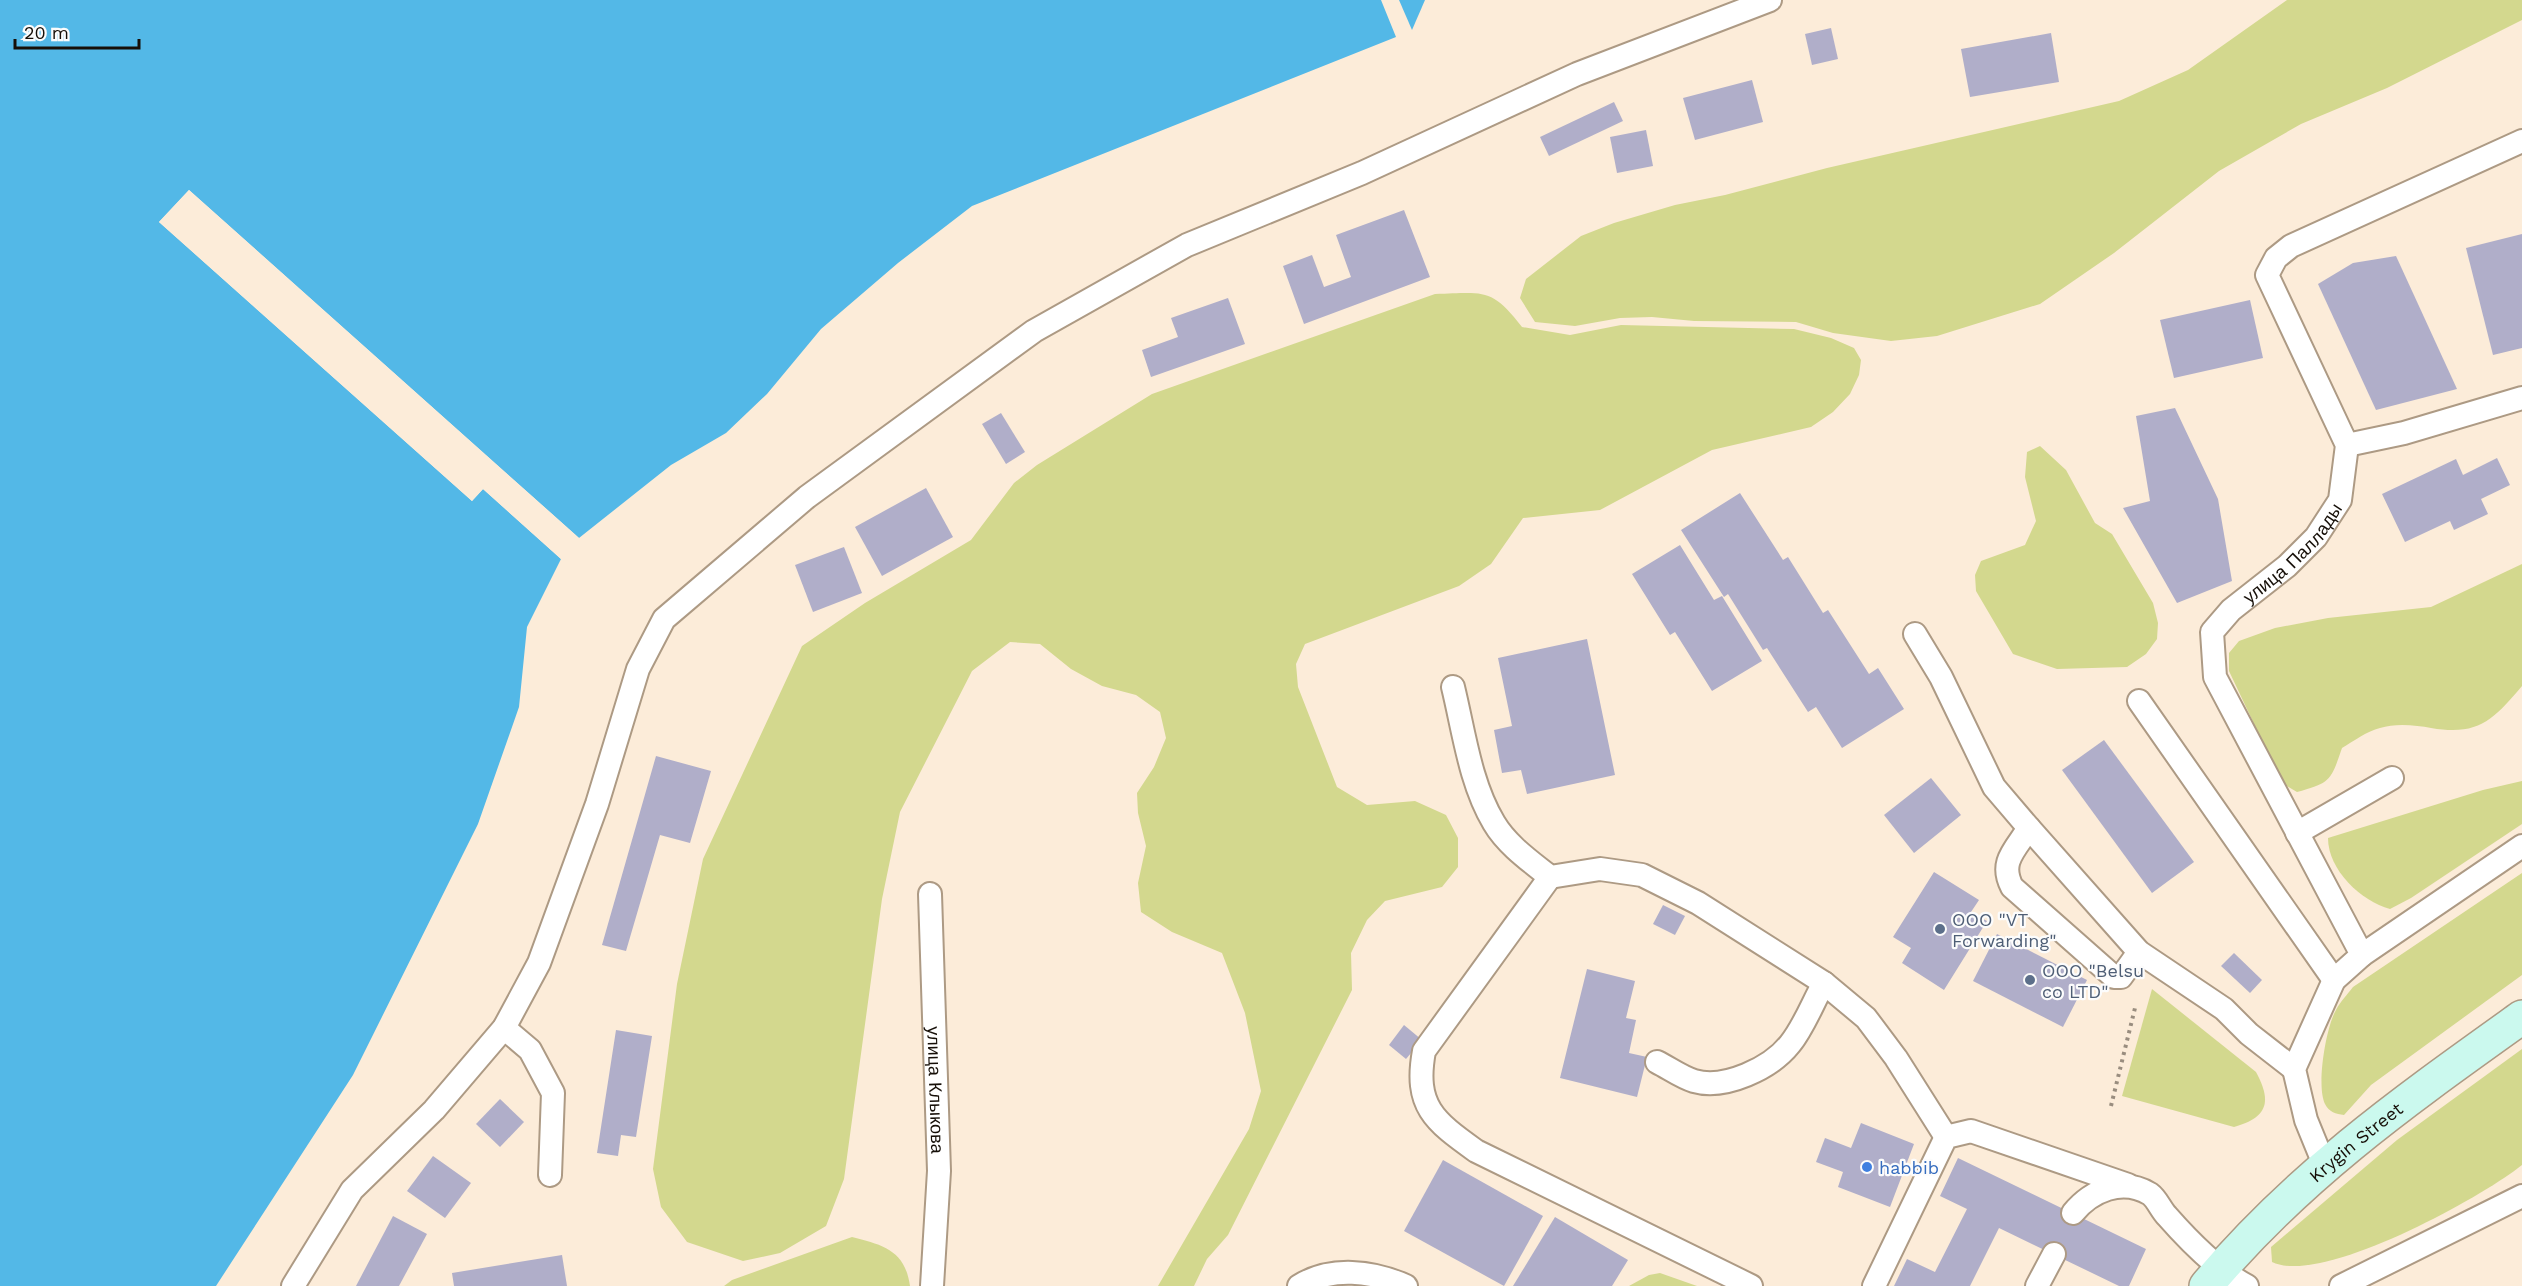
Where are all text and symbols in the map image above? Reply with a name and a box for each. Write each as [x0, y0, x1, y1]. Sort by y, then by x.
scale bar [15, 12, 140, 50]
text: 20 m [24, 22, 69, 43]
street label: улица Паллады [2238, 499, 2346, 607]
place label: OOO "VT Forwarding" [1952, 909, 2056, 951]
marker: OOO "VT Forwarding" [1933, 922, 1947, 936]
place label: OOO "Belsu co LTD" [2042, 960, 2144, 1002]
marker: OOO "Belsu co LTD" [2023, 973, 2037, 987]
street label: улица Клыкова [924, 1026, 949, 1155]
street label: Krygin Street [2304, 1097, 2407, 1186]
place label: habbib [1879, 1157, 1939, 1178]
marker: habbib [1860, 1160, 1874, 1174]

